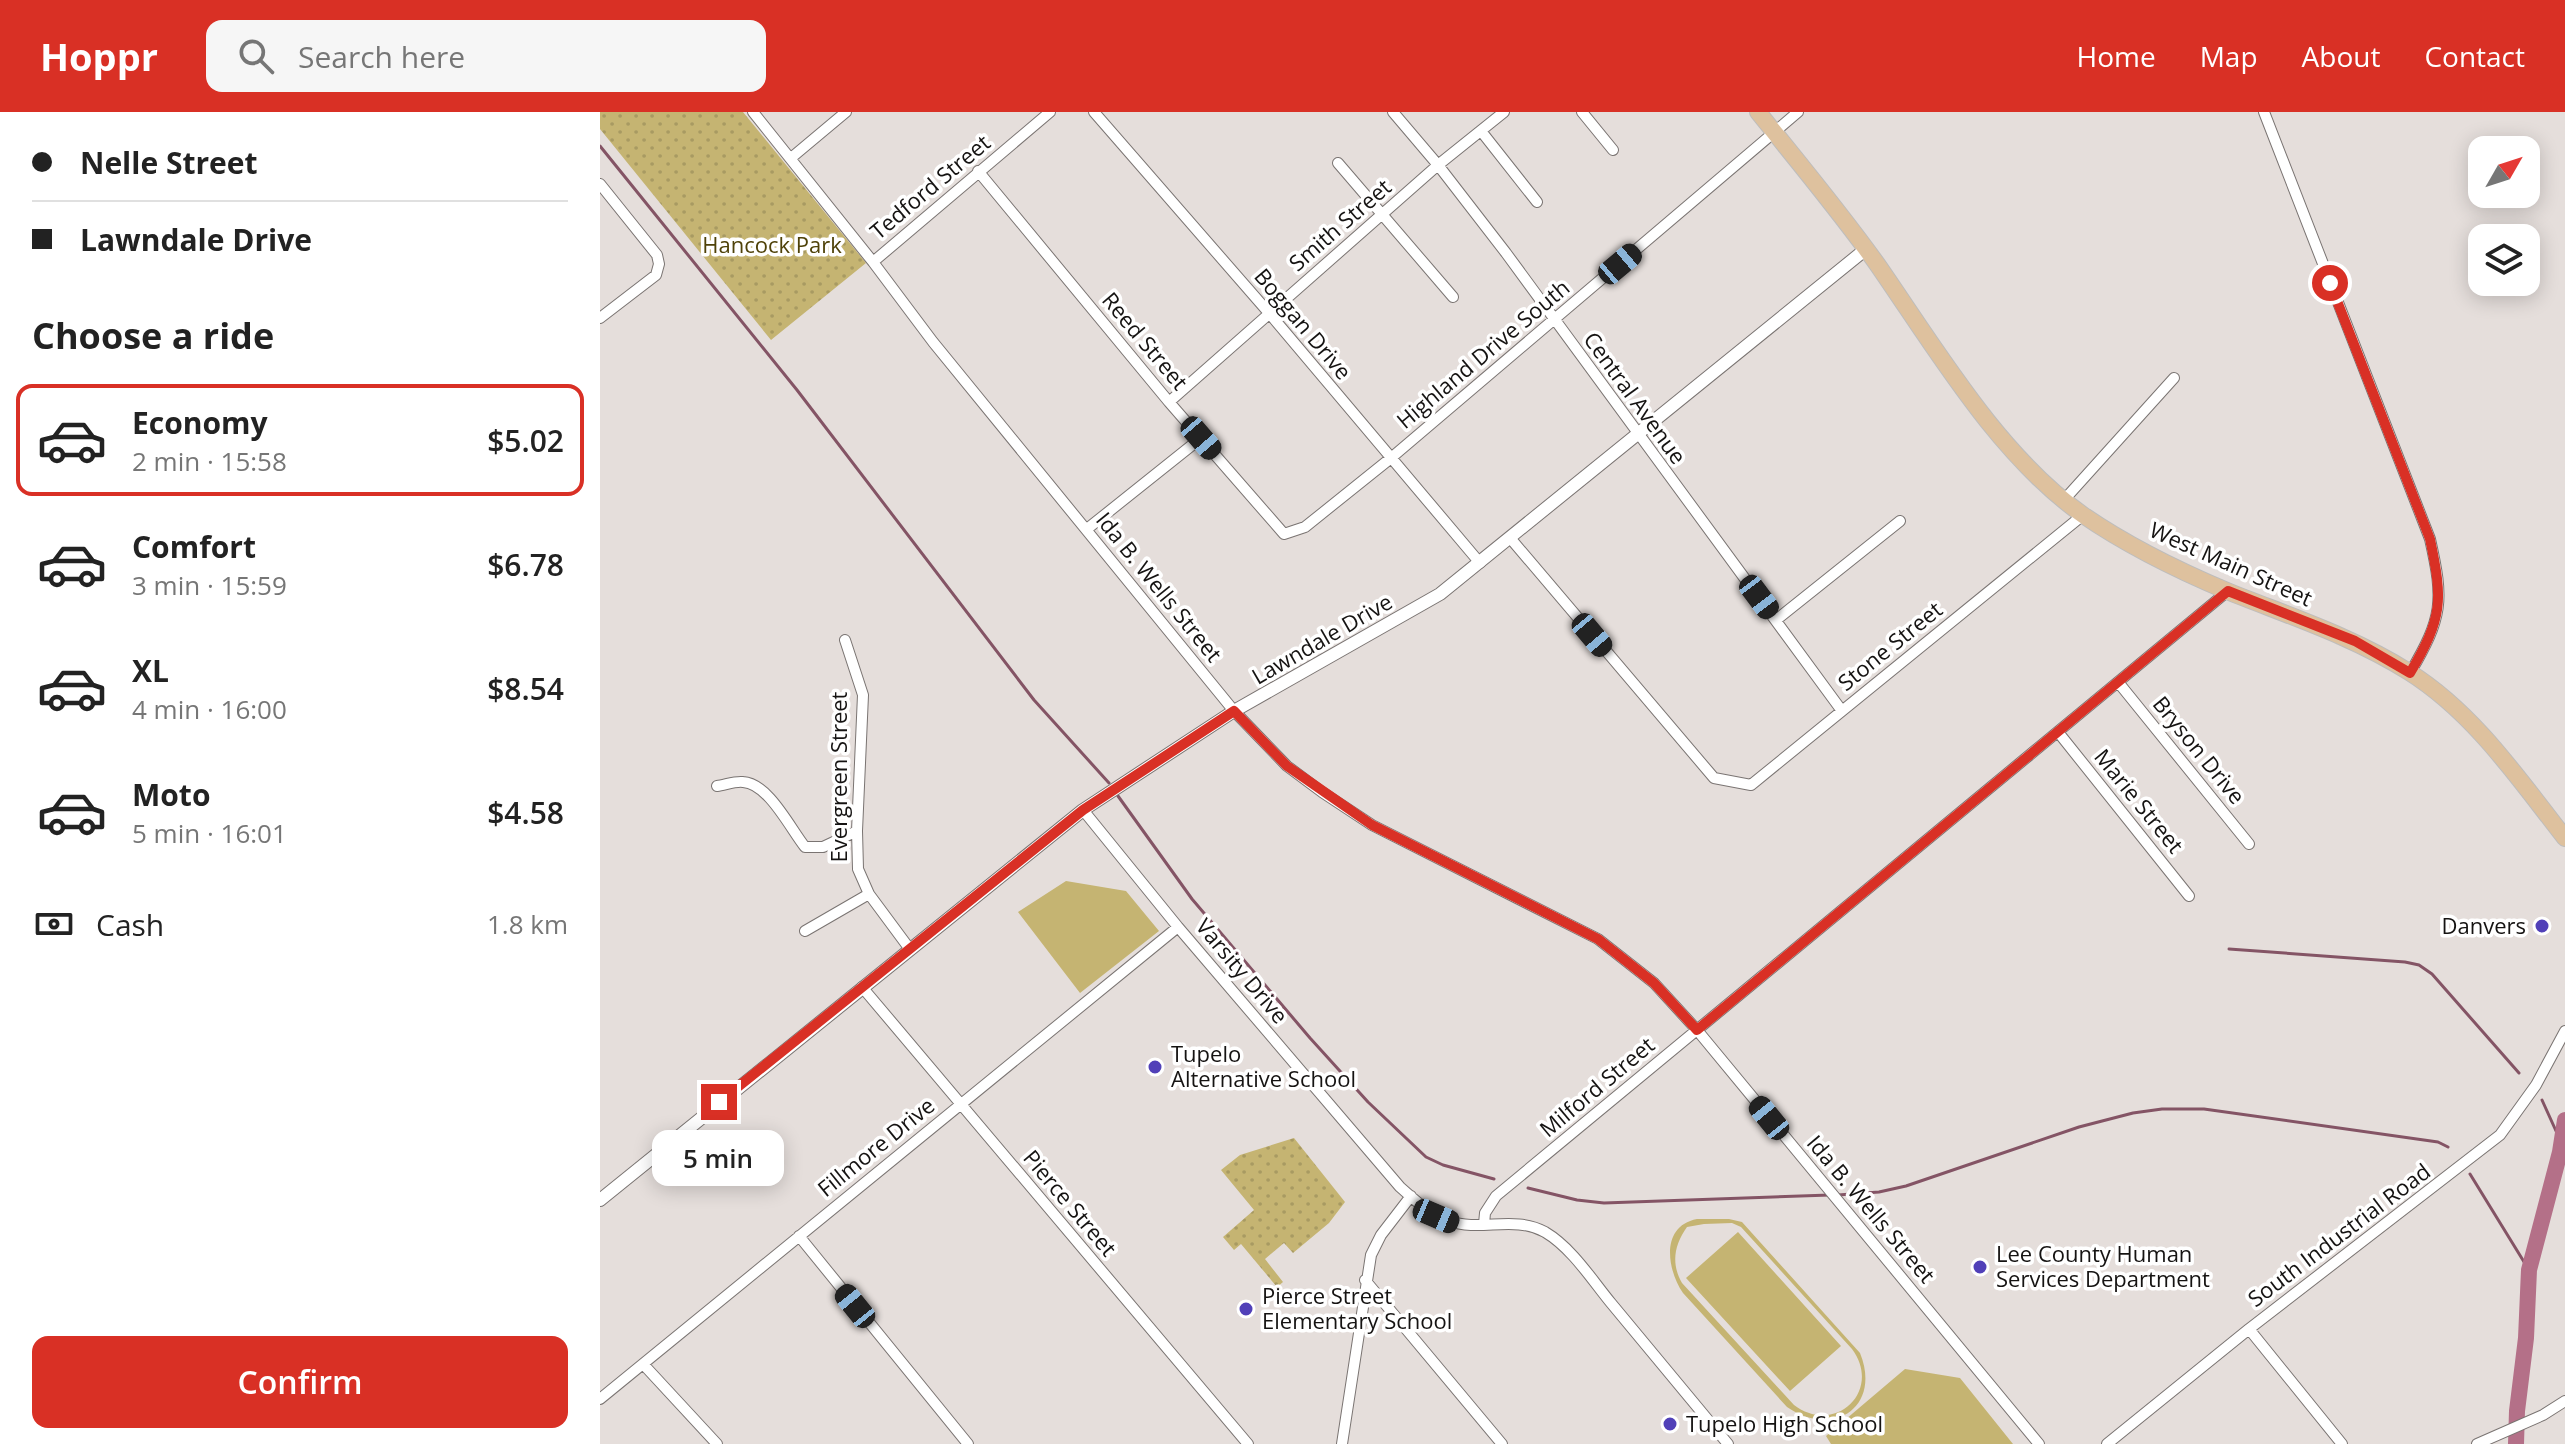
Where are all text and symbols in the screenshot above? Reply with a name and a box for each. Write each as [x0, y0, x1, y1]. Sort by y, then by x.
search box [206, 20, 766, 92]
text: Hoppr [40, 30, 158, 82]
icon: search [234, 34, 278, 78]
text: Search here [298, 36, 465, 77]
text: Home [2077, 37, 2156, 75]
text: Map [2200, 37, 2258, 75]
text: About [2302, 37, 2380, 75]
text: Contact [2424, 37, 2525, 75]
street label: Tedford Street [863, 127, 996, 245]
north arrow [2468, 136, 2540, 208]
map controls [2468, 136, 2540, 296]
text: Nelle Street [80, 142, 258, 183]
street label: Smith Street [1282, 171, 1397, 277]
text: Lawndale Drive [80, 219, 312, 260]
button: layers [2468, 224, 2540, 296]
park label: Hancock Park [702, 229, 842, 259]
car [1594, 239, 1646, 289]
street label: Boggan Drive [1248, 261, 1359, 385]
route start [2312, 265, 2348, 301]
street label: Highland Drive South [1389, 272, 1575, 435]
street label: Reed Street [1096, 285, 1196, 396]
text: Choose a ride [32, 311, 274, 360]
street label: Central Avenue [1578, 325, 1694, 470]
text: Economy [132, 402, 268, 443]
icon: car [36, 404, 108, 476]
car [1176, 412, 1226, 464]
text: $5.02 [487, 420, 564, 461]
text: 2 min · 15:58 [132, 443, 287, 479]
street label: Ida B. Wells Street [1090, 505, 1230, 668]
street label: West Main Street [2145, 514, 2318, 612]
text: Comfort [132, 526, 256, 567]
icon: car [36, 528, 108, 600]
text: $6.78 [487, 544, 564, 585]
text: 3 min · 15:59 [132, 567, 287, 603]
car [1735, 571, 1783, 623]
street label: Lawndale Drive [1246, 586, 1397, 690]
street label: Stone Street [1831, 594, 1948, 697]
car [1567, 609, 1617, 661]
text: XL [132, 650, 169, 691]
icon: car [36, 652, 108, 724]
text: $8.54 [487, 668, 564, 709]
street label: Bryson Drive [2147, 689, 2253, 810]
text: 4 min · 16:00 [132, 691, 287, 727]
street label: Evergreen Street [823, 691, 853, 862]
street label: Marie Street [2088, 742, 2191, 859]
text: Moto [132, 774, 210, 815]
icon: car [36, 776, 108, 848]
text: $4.58 [487, 792, 564, 833]
text: 5 min · 16:01 [132, 815, 287, 851]
icon: cash [32, 902, 76, 946]
text: Cash [96, 904, 164, 945]
text: 1.8 km [487, 906, 568, 942]
place label: Danvers [2442, 910, 2526, 940]
street label: Varsity Drive [1190, 911, 1296, 1029]
marker: Danvers [2533, 917, 2551, 935]
street label: Milford Street [1533, 1029, 1660, 1143]
place label: Tupelo Alternative School [1171, 1038, 1356, 1093]
marker: Tupelo Alternative School [1146, 1058, 1164, 1076]
route end [701, 1084, 737, 1120]
street label: Fillmore Drive [811, 1090, 940, 1203]
car [1745, 1092, 1793, 1144]
street label: Ida B. Wells Street [1801, 1128, 1943, 1289]
callout: 5 min [653, 1130, 785, 1186]
text: 5 min [683, 1140, 753, 1176]
street label: Pierce Street [1017, 1143, 1124, 1262]
street label: South Industrial Road [2241, 1156, 2436, 1313]
car [1409, 1196, 1463, 1236]
place label: Lee County Human Services Department [1996, 1238, 2210, 1293]
marker: Lee County Human Services Department [1971, 1258, 1989, 1276]
car [831, 1280, 879, 1332]
place label: Pierce Street Elementary School [1262, 1280, 1452, 1335]
marker: Pierce Street Elementary School [1237, 1300, 1255, 1318]
button: Confirm [32, 1336, 568, 1428]
place label: Tupelo High School [1686, 1408, 1883, 1438]
marker: Tupelo High School [1661, 1415, 1679, 1433]

